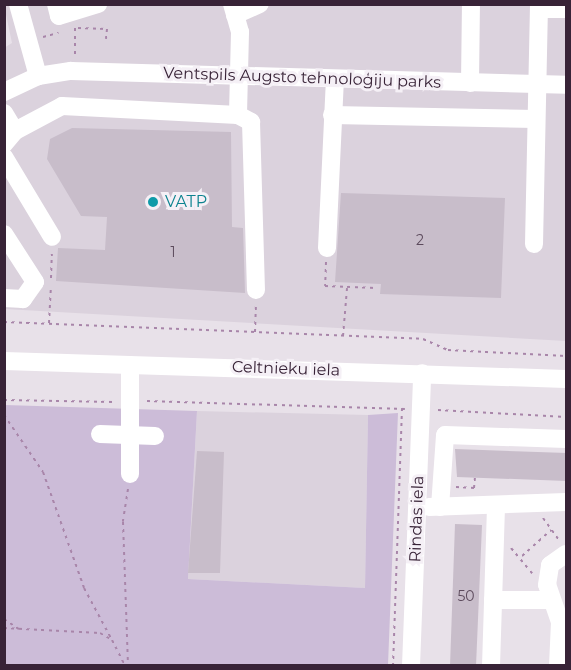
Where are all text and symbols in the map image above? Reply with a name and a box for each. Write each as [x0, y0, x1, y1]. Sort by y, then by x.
street label: Ventspils Augsto tehnoloģiju parks [163, 64, 441, 92]
place label: VATP [165, 192, 207, 212]
marker: VATP [146, 195, 160, 209]
house number: 2 [416, 232, 424, 248]
house number: 1 [170, 244, 176, 260]
street label: Celtnieku iela [232, 358, 340, 380]
street label: Rindas iela [406, 475, 428, 563]
house number: 50 [457, 588, 475, 604]

